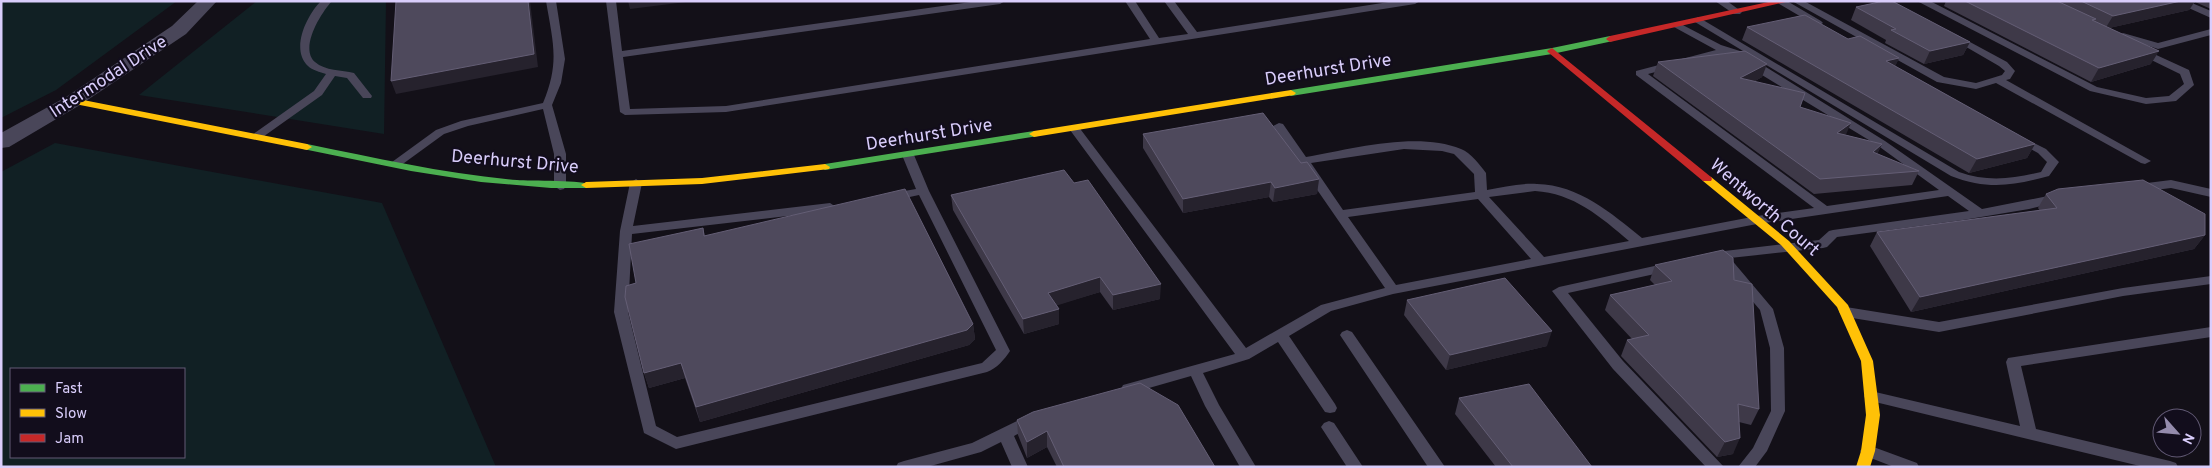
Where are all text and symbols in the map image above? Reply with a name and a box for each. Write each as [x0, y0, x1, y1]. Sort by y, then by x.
street label: Intermodal Drive [46, 31, 172, 124]
street label: Deerhurst Drive [1263, 49, 1393, 92]
street label: Deerhurst Drive [864, 114, 994, 157]
street label: Deerhurst Drive [450, 145, 580, 180]
street label: Wentworth Court [1704, 154, 1824, 262]
legend [10, 368, 185, 458]
text: Fast [55, 380, 83, 399]
text: Slow [55, 405, 87, 424]
north arrow [2152, 408, 2202, 458]
text: Jam [55, 430, 84, 449]
text: N [2177, 430, 2197, 447]

